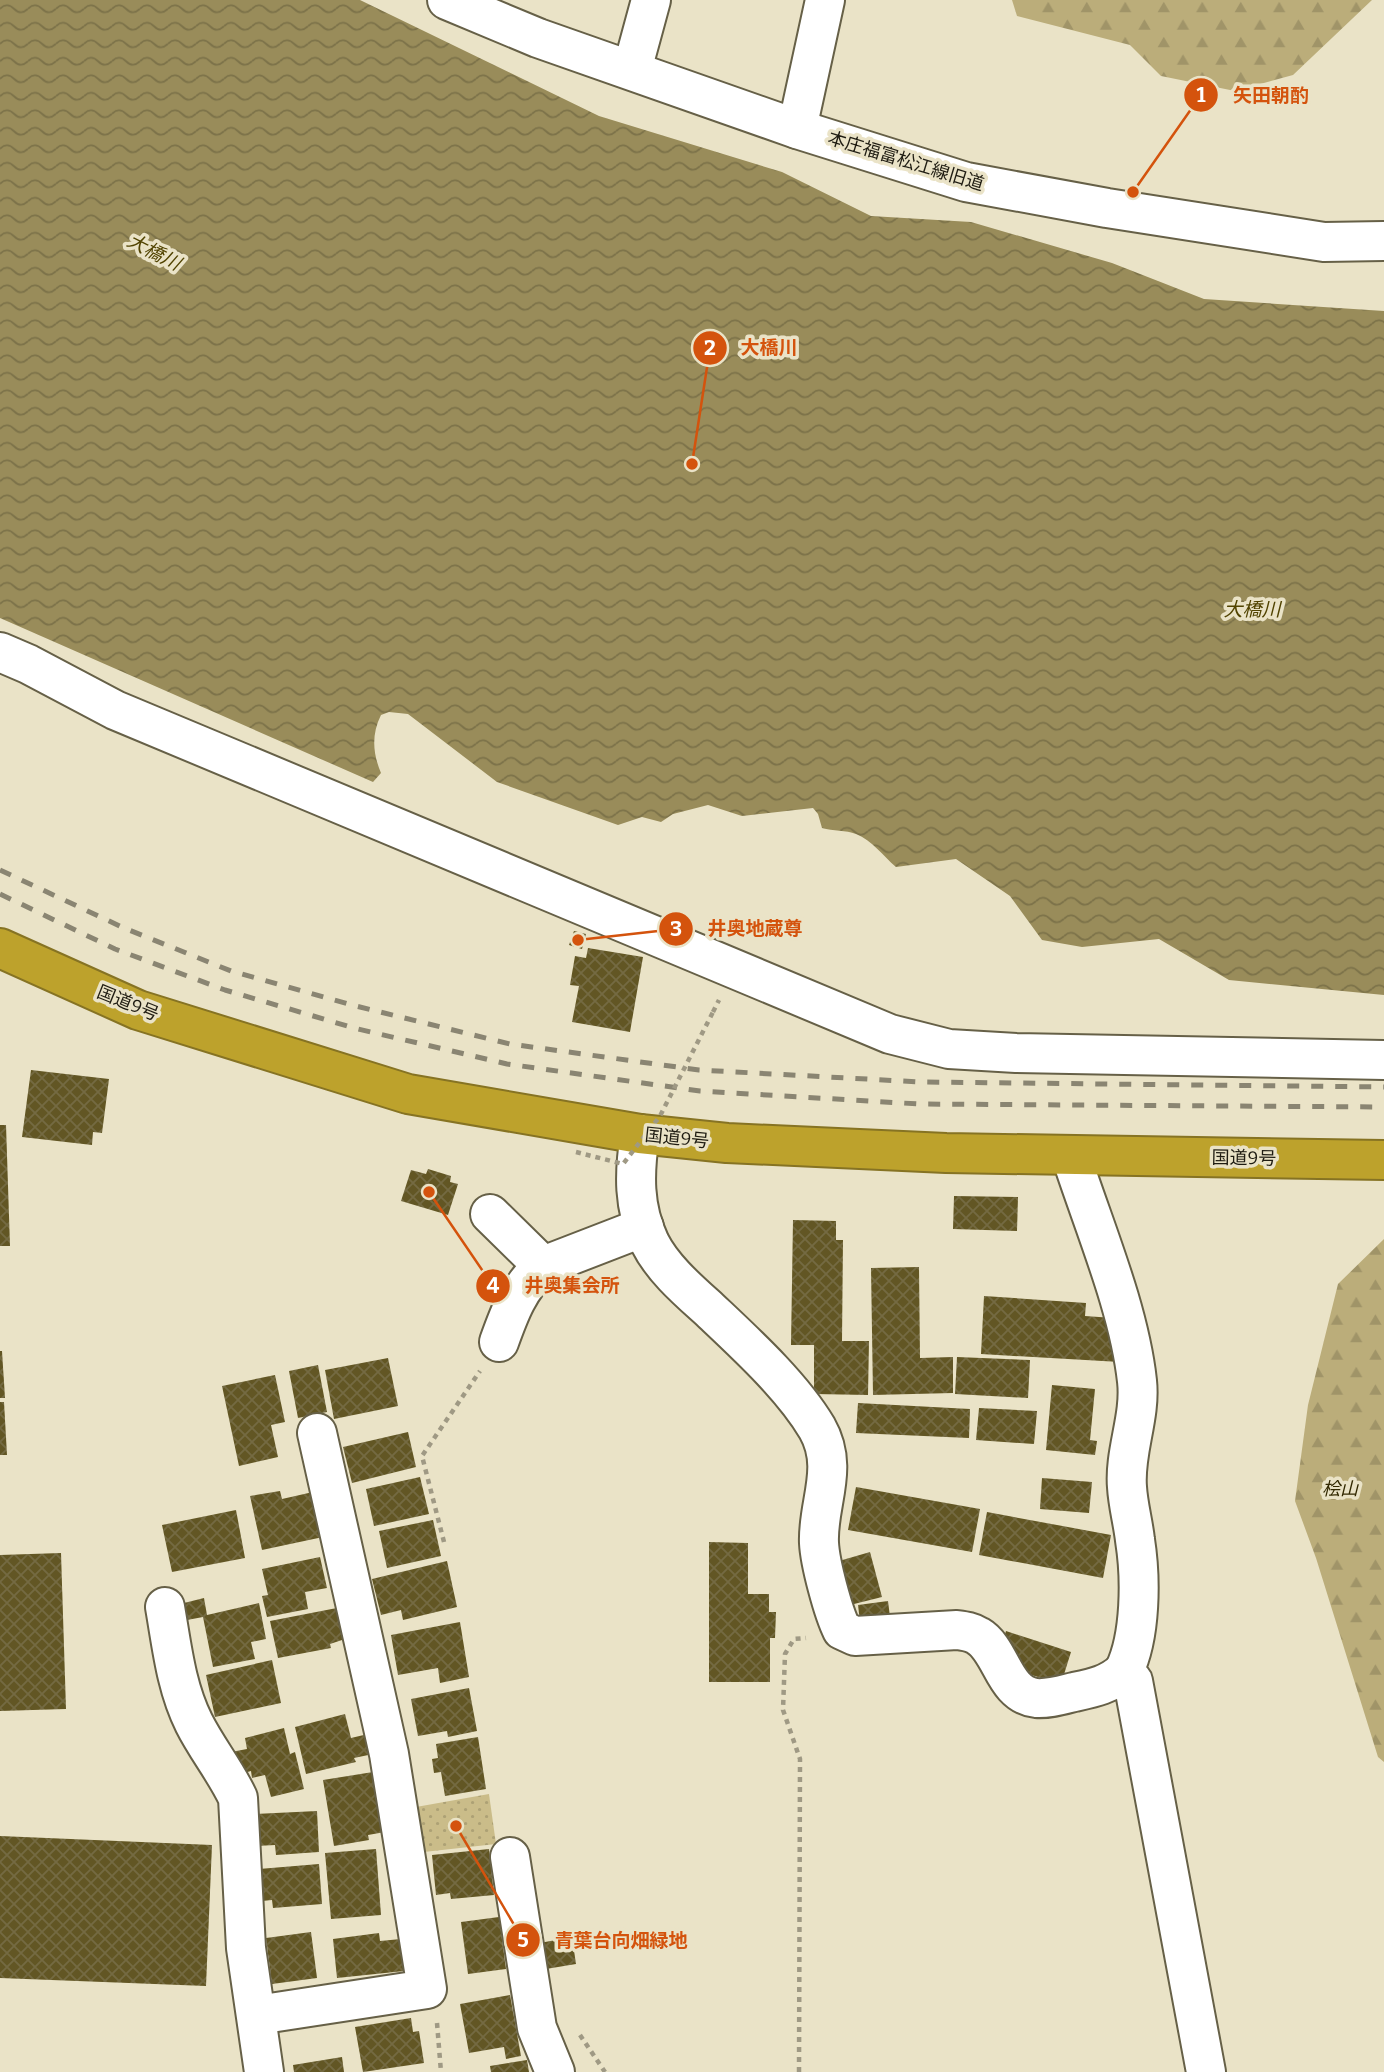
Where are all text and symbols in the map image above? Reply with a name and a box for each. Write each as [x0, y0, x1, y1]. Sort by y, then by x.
callout: 矢田朝酌 [1184, 75, 1323, 115]
text: 1 [1196, 82, 1206, 108]
text: 矢田朝酌 [1233, 84, 1309, 107]
street label: 本庄福富松江線旧道 [825, 127, 987, 195]
water label: 大橋川 [123, 229, 186, 276]
callout: 大橋川 [692, 328, 812, 368]
text: 2 [704, 335, 716, 361]
text: 大橋川 [740, 336, 798, 359]
water label: 大橋川 [1223, 598, 1282, 621]
callout: 井奥地蔵尊 [658, 909, 816, 949]
text: 3 [670, 916, 682, 942]
text: 井奥地蔵尊 [707, 917, 803, 940]
street label: 国道9号 [94, 981, 162, 1025]
street label: 国道9号 [644, 1124, 710, 1152]
street label: 国道9号 [1212, 1146, 1276, 1170]
callout: 井奥集会所 [476, 1266, 634, 1306]
text: 4 [487, 1273, 500, 1299]
text: 井奥集会所 [524, 1274, 620, 1297]
park label: 桧山 [1322, 1478, 1359, 1500]
callout: 青葉台向畑緑地 [505, 1920, 701, 1960]
text: 5 [517, 1927, 529, 1953]
text: 青葉台向畑緑地 [554, 1929, 688, 1952]

